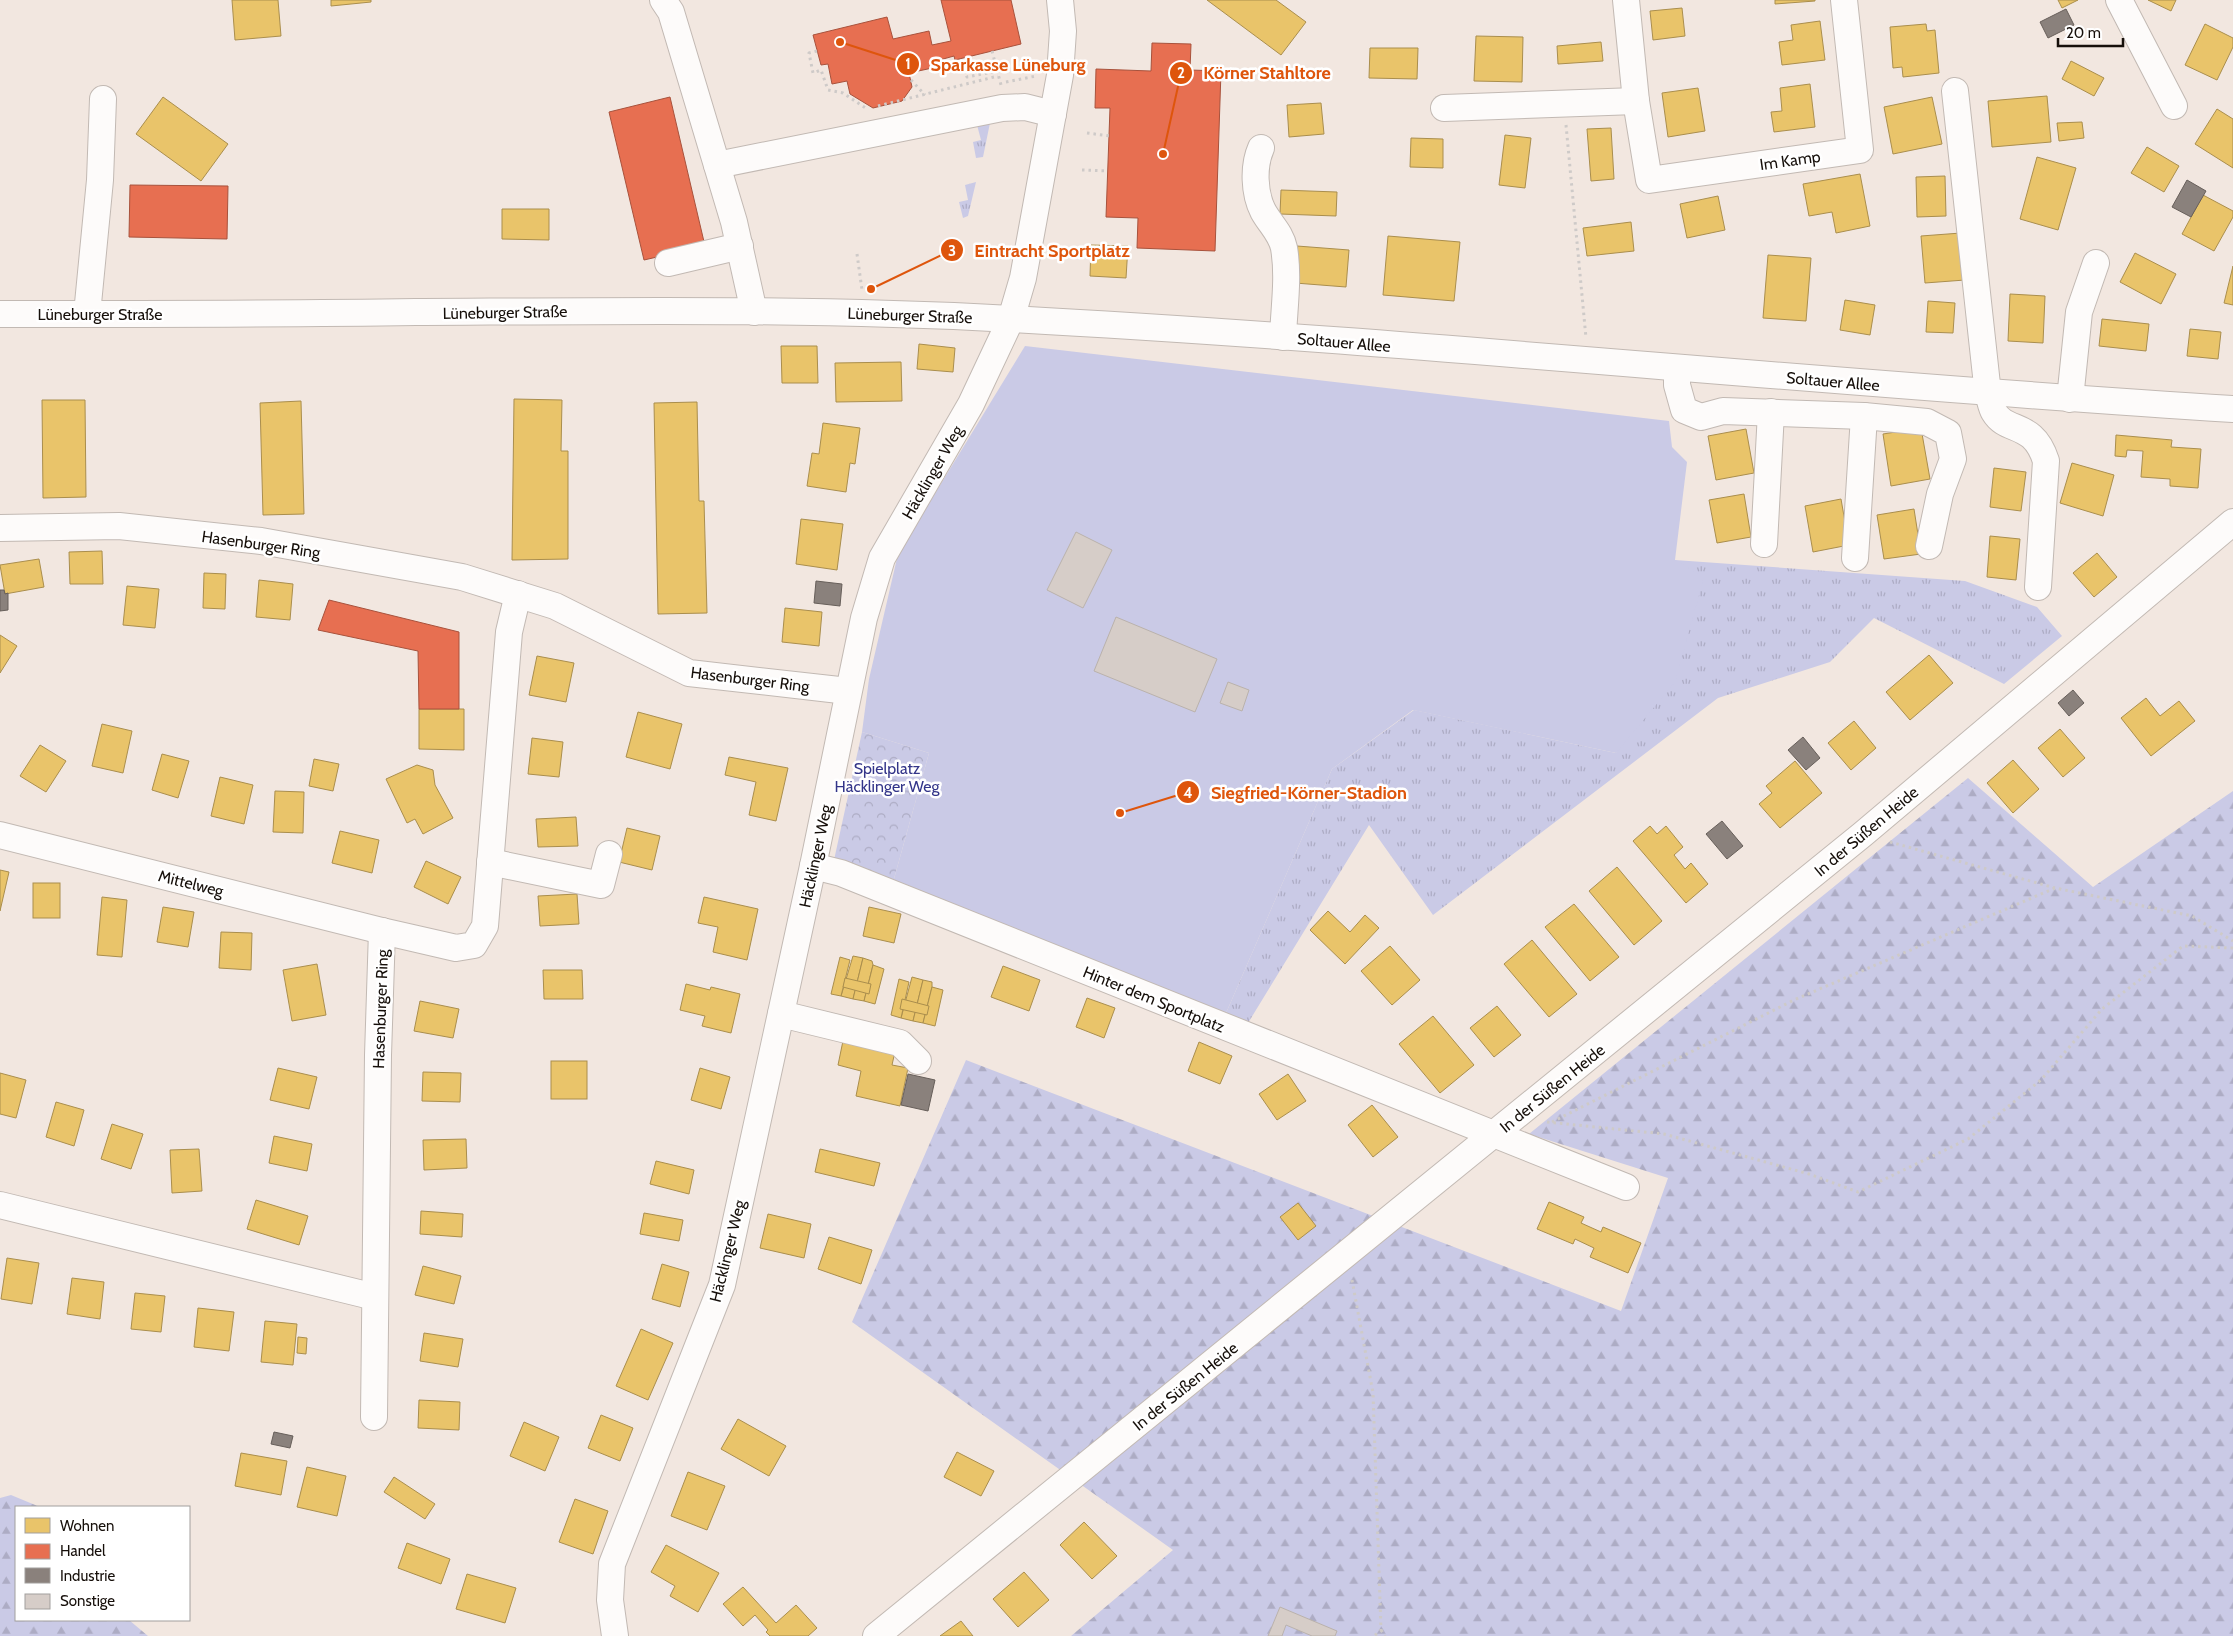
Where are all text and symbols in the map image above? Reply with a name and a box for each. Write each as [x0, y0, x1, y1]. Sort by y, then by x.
scale bar [2058, 15, 2123, 47]
text: 20 m [2066, 24, 2101, 42]
callout: Sparkasse Lüneburg [896, 48, 1096, 81]
text: Sparkasse Lüneburg [931, 54, 1085, 76]
text: 1 [905, 55, 911, 73]
callout: Körner Stahltore [1168, 56, 1341, 89]
text: Körner Stahltore [1203, 62, 1331, 84]
text: 2 [1177, 64, 1185, 82]
street label: Im Kamp [1758, 147, 1822, 174]
callout: Eintracht Sportplatz [939, 234, 1140, 267]
text: Eintracht Sportplatz [974, 240, 1130, 262]
text: 3 [948, 242, 956, 260]
street label: Lüneburger Straße [442, 302, 568, 323]
street label: Lüneburger Straße [847, 304, 973, 327]
street label: Lüneburger Straße [38, 305, 162, 324]
street label: Soltauer Allee [1296, 329, 1391, 356]
street label: Soltauer Allee [1785, 368, 1880, 395]
street label: Häcklinger Weg [898, 421, 967, 522]
street label: Hasenburger Ring [200, 527, 322, 562]
street label: Hasenburger Ring [689, 663, 811, 696]
park label: Spielplatz Häcklinger Weg [835, 759, 940, 796]
callout: Siegfried-Körner-Stadion [1176, 776, 1417, 809]
text: Siegfried-Körner-Stadion [1211, 782, 1407, 804]
street label: In der Süßen Heide [1811, 782, 1922, 880]
text: 4 [1183, 784, 1193, 802]
street label: Häcklinger Weg [795, 802, 836, 909]
street label: Mittelweg [156, 866, 226, 901]
street label: Hasenburger Ring [369, 948, 392, 1069]
street label: Hinter dem Sportplatz [1080, 962, 1228, 1037]
street label: In der Süßen Heide [1496, 1040, 1609, 1137]
street label: Häcklinger Weg [706, 1197, 750, 1304]
street label: In der Süßen Heide [1129, 1338, 1242, 1435]
legend [15, 1506, 190, 1621]
text: Wohnen [60, 1517, 114, 1535]
text: Handel [60, 1542, 106, 1560]
text: Industrie [60, 1567, 115, 1585]
text: Sonstige [60, 1592, 115, 1610]

